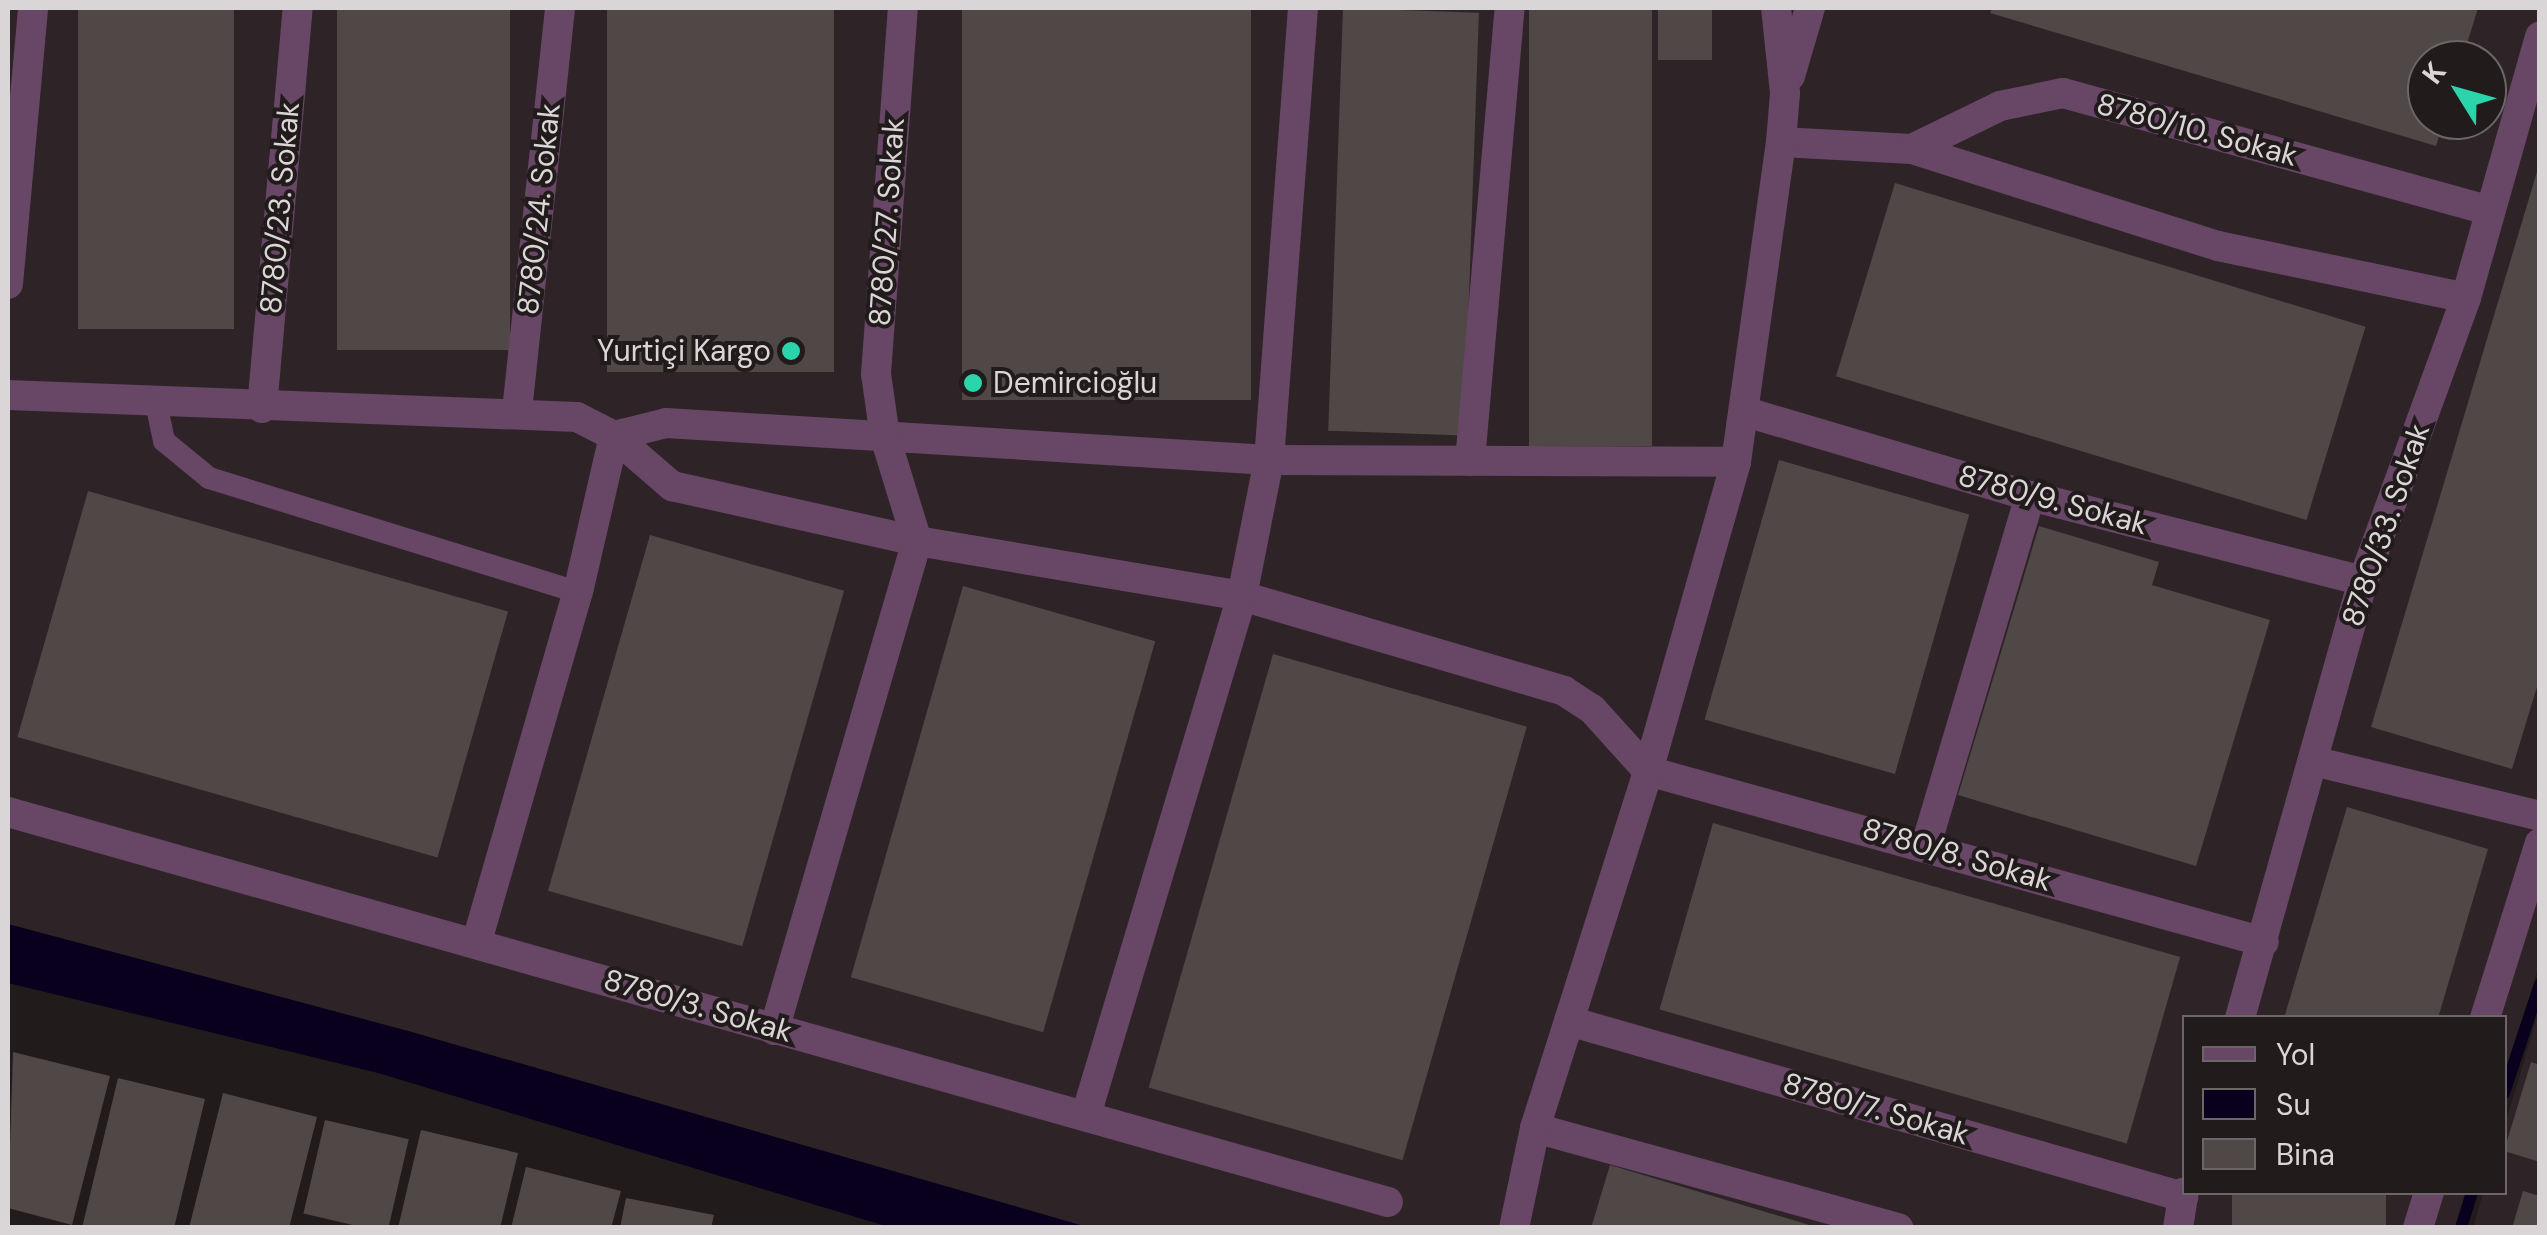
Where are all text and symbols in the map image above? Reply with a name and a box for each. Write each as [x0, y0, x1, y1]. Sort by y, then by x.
north arrow [2407, 40, 2507, 140]
text: K [2414, 54, 2455, 91]
street label: 8780/10. Sokak [2093, 86, 2301, 174]
street label: 8780/23. Sokak [253, 100, 307, 316]
street label: 8780/24. Sokak [510, 101, 568, 317]
street label: 8780/27. Sokak [862, 117, 912, 327]
place label: Yurtiçi Kargo [597, 333, 771, 369]
marker: Yurtiçi Kargo [780, 340, 802, 362]
place label: Demircioğlu [993, 365, 1157, 401]
marker: Demircioğlu [962, 372, 984, 394]
street label: 8780/33. Sokak [2334, 419, 2438, 631]
street label: 8780/9. Sokak [1954, 457, 2152, 543]
street label: 8780/8. Sokak [1858, 811, 2056, 899]
street label: 8780/3. Sokak [600, 962, 796, 1050]
legend [2182, 1015, 2507, 1195]
text: Yol [2276, 1035, 2315, 1074]
street label: 8780/7. Sokak [1779, 1065, 1973, 1153]
text: Su [2276, 1085, 2311, 1124]
text: Bina [2276, 1135, 2335, 1174]

